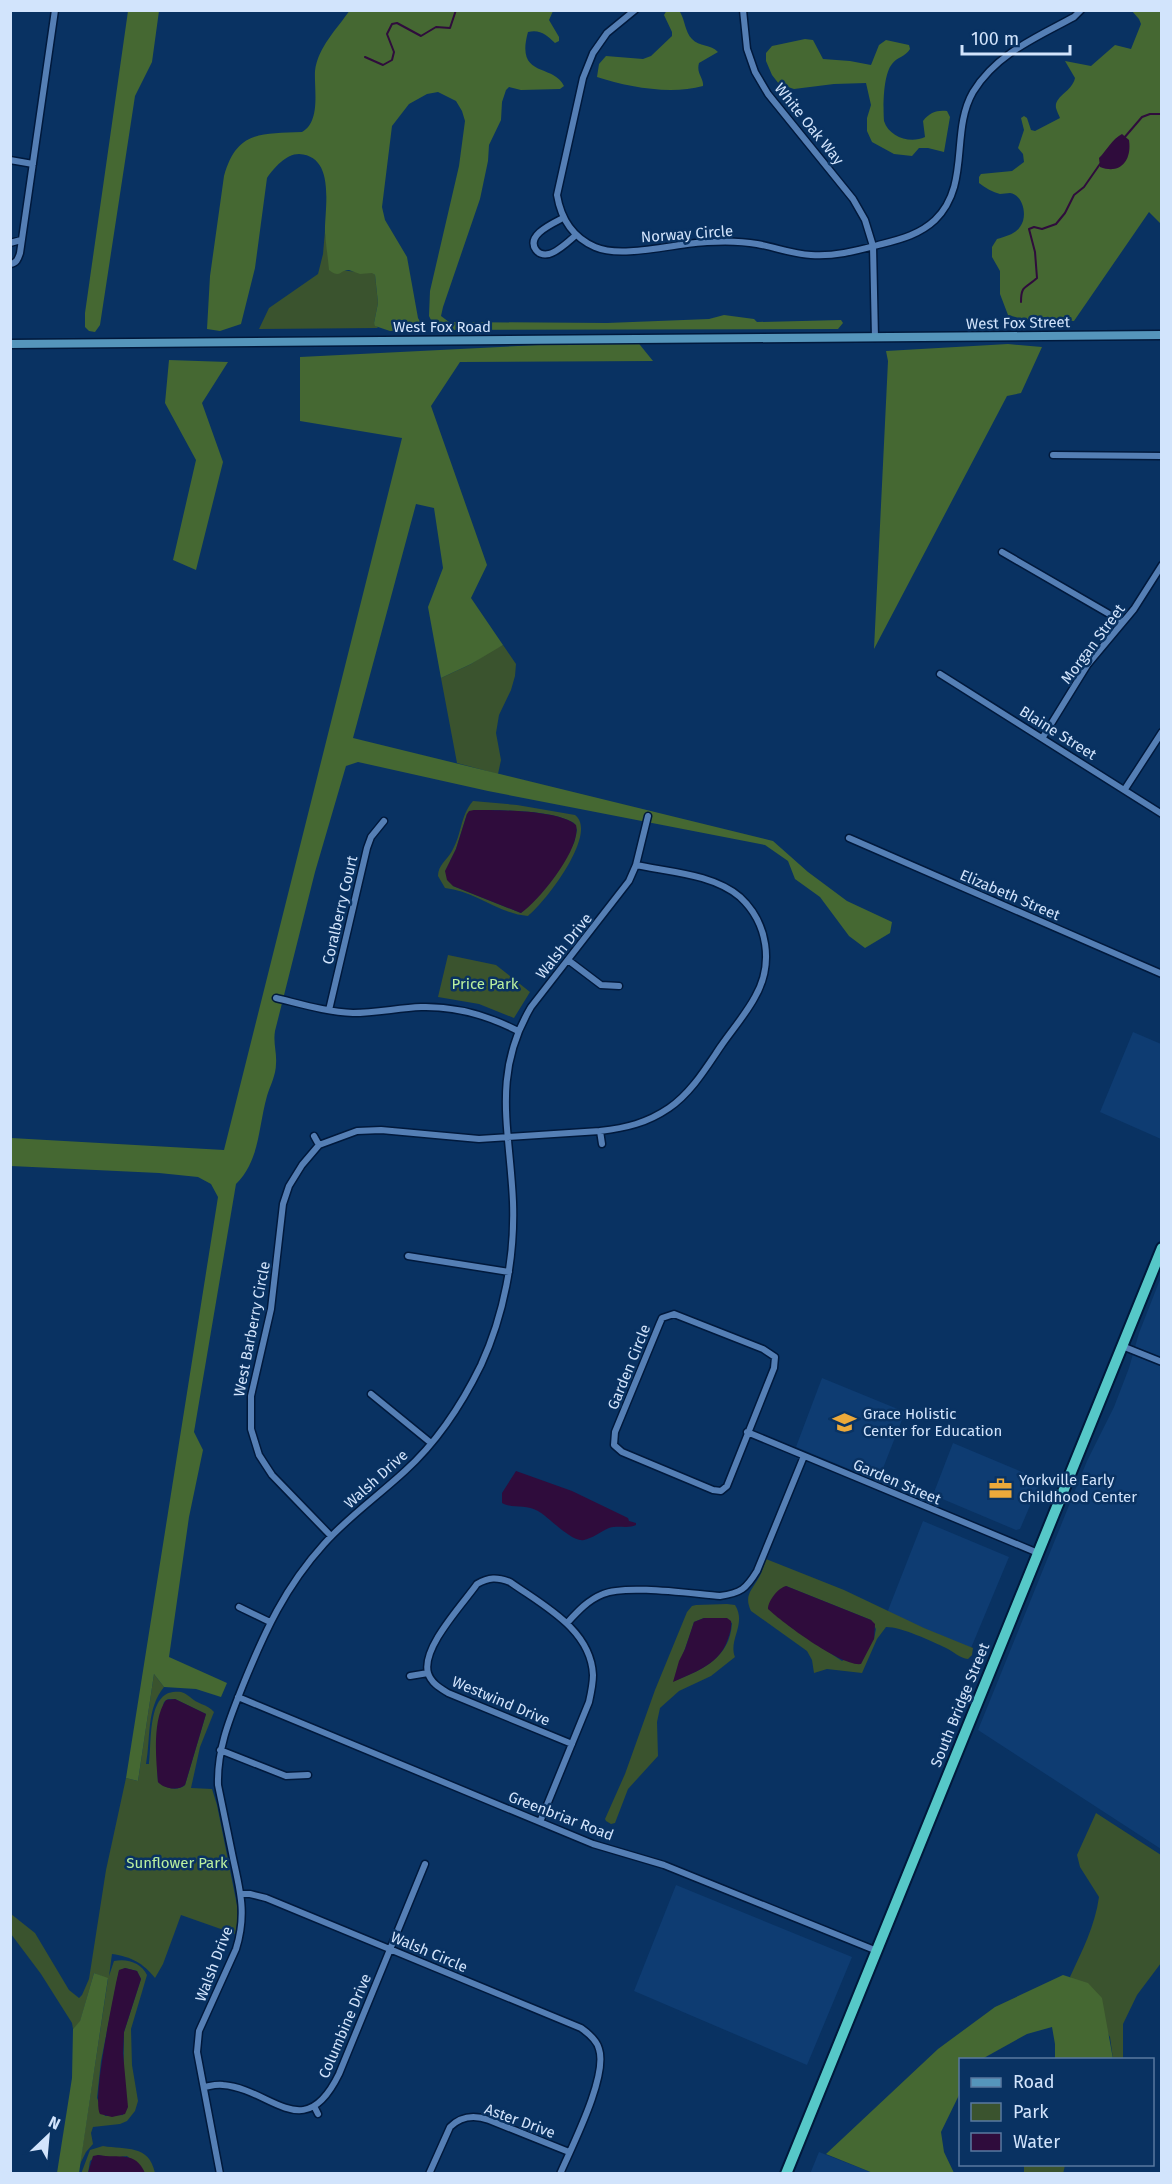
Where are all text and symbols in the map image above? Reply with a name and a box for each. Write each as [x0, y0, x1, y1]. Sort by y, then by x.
scale bar [962, 18, 1070, 56]
text: 100 m [971, 28, 1019, 50]
street label: White Oak Way [771, 79, 848, 169]
street label: Norway Circle [640, 222, 734, 246]
street label: West Fox Street [966, 313, 1071, 333]
street label: West Fox Road [393, 318, 491, 336]
street label: Morgan Street [1057, 600, 1129, 687]
street label: Blaine Street [1016, 702, 1100, 764]
street label: Coralberry Court [319, 853, 361, 966]
street label: Elizabeth Street [957, 866, 1063, 924]
street label: Walsh Drive [532, 910, 596, 982]
park label: Price Park [452, 975, 519, 993]
street label: West Barberry Circle [230, 1260, 274, 1398]
street label: Garden Circle [604, 1322, 654, 1412]
place label: Grace Holistic Center for Education [863, 1405, 1002, 1440]
school or university icon: Grace Holistic Center for Education [832, 1410, 858, 1436]
street label: Walsh Drive [341, 1446, 411, 1512]
street label: Garden Street [850, 1455, 944, 1509]
place label: Yorkville Early Childhood Center [1019, 1471, 1137, 1506]
office icon: Yorkville Early Childhood Center [988, 1476, 1014, 1502]
street label: South Bridge Street [927, 1640, 993, 1770]
street label: Westwind Drive [449, 1672, 553, 1730]
street label: Greenbriar Road [506, 1788, 616, 1844]
park label: Sunflower Park [126, 1854, 228, 1872]
street label: Walsh Drive [191, 1924, 237, 2004]
street label: Walsh Circle [388, 1928, 470, 1976]
street label: Columbine Drive [315, 1971, 375, 2081]
legend [959, 2058, 1154, 2166]
text: Road [1013, 2071, 1055, 2093]
street label: Aster Drive [482, 2100, 558, 2142]
text: Park [1013, 2101, 1049, 2123]
north arrow [18, 2106, 78, 2166]
text: N [45, 2112, 63, 2134]
text: Water [1013, 2131, 1060, 2153]

